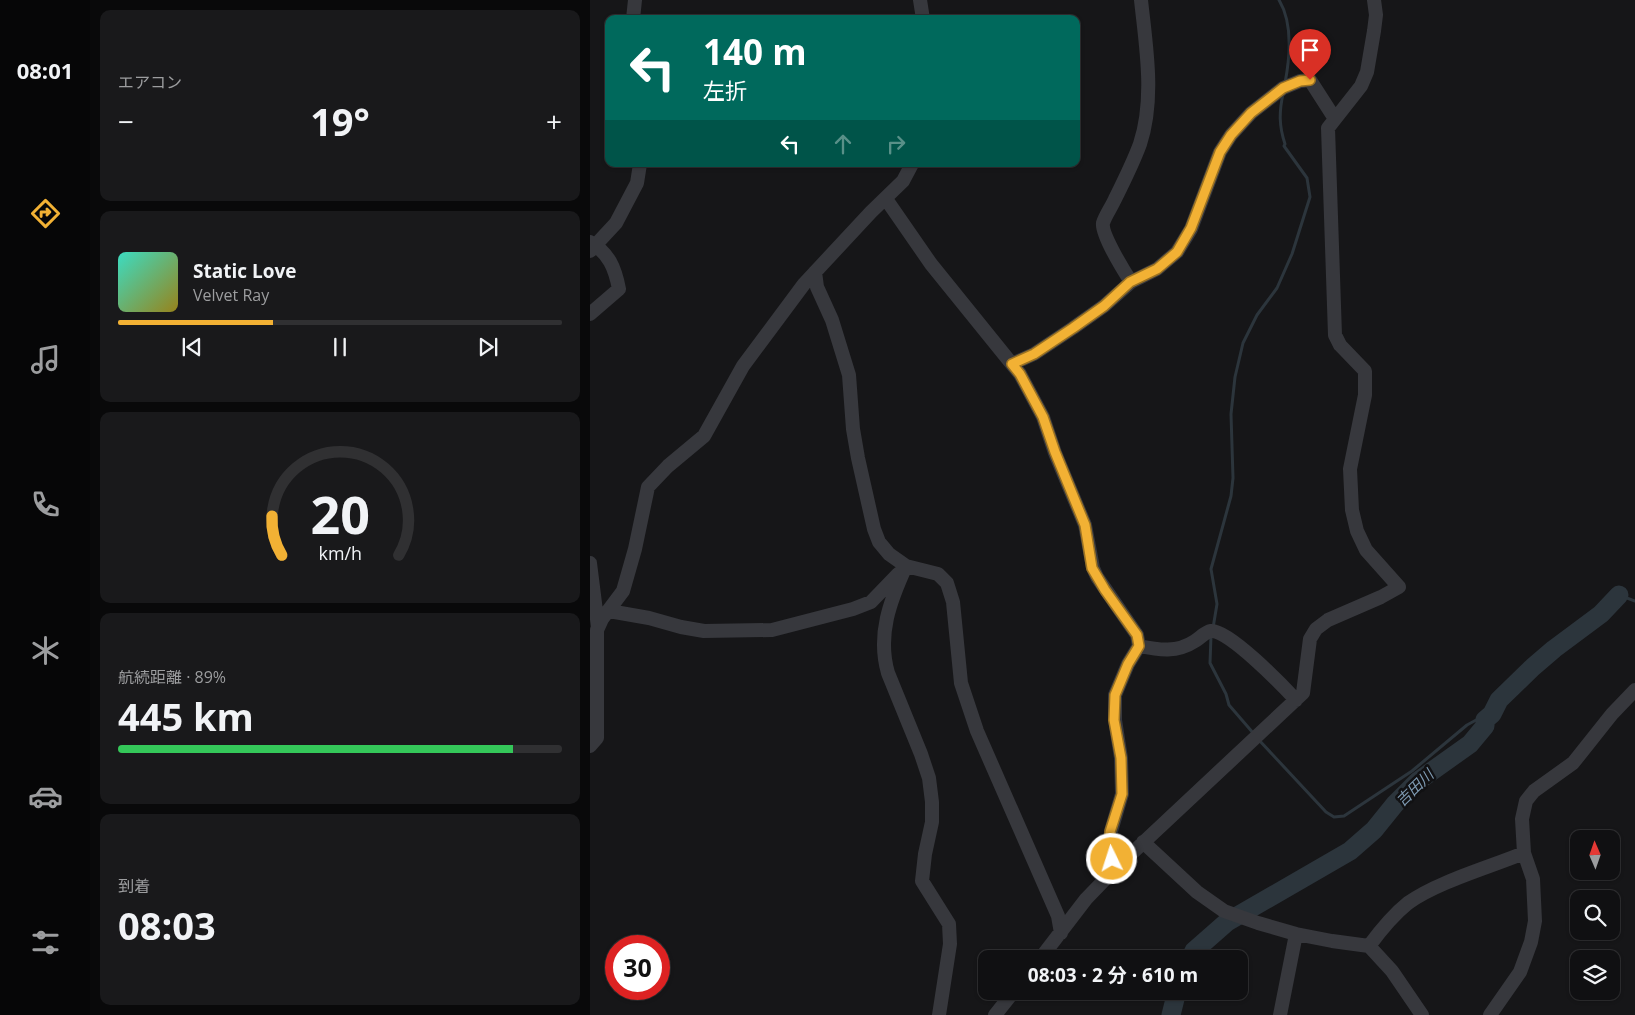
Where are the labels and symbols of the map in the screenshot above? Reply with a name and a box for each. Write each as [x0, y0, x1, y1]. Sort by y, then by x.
pin [1289, 29, 1331, 80]
water label: 吉田川 [1391, 763, 1439, 810]
north arrow [1570, 830, 1620, 880]
position arrow [1085, 832, 1137, 884]
speed limit sign: 30 [605, 935, 670, 1000]

